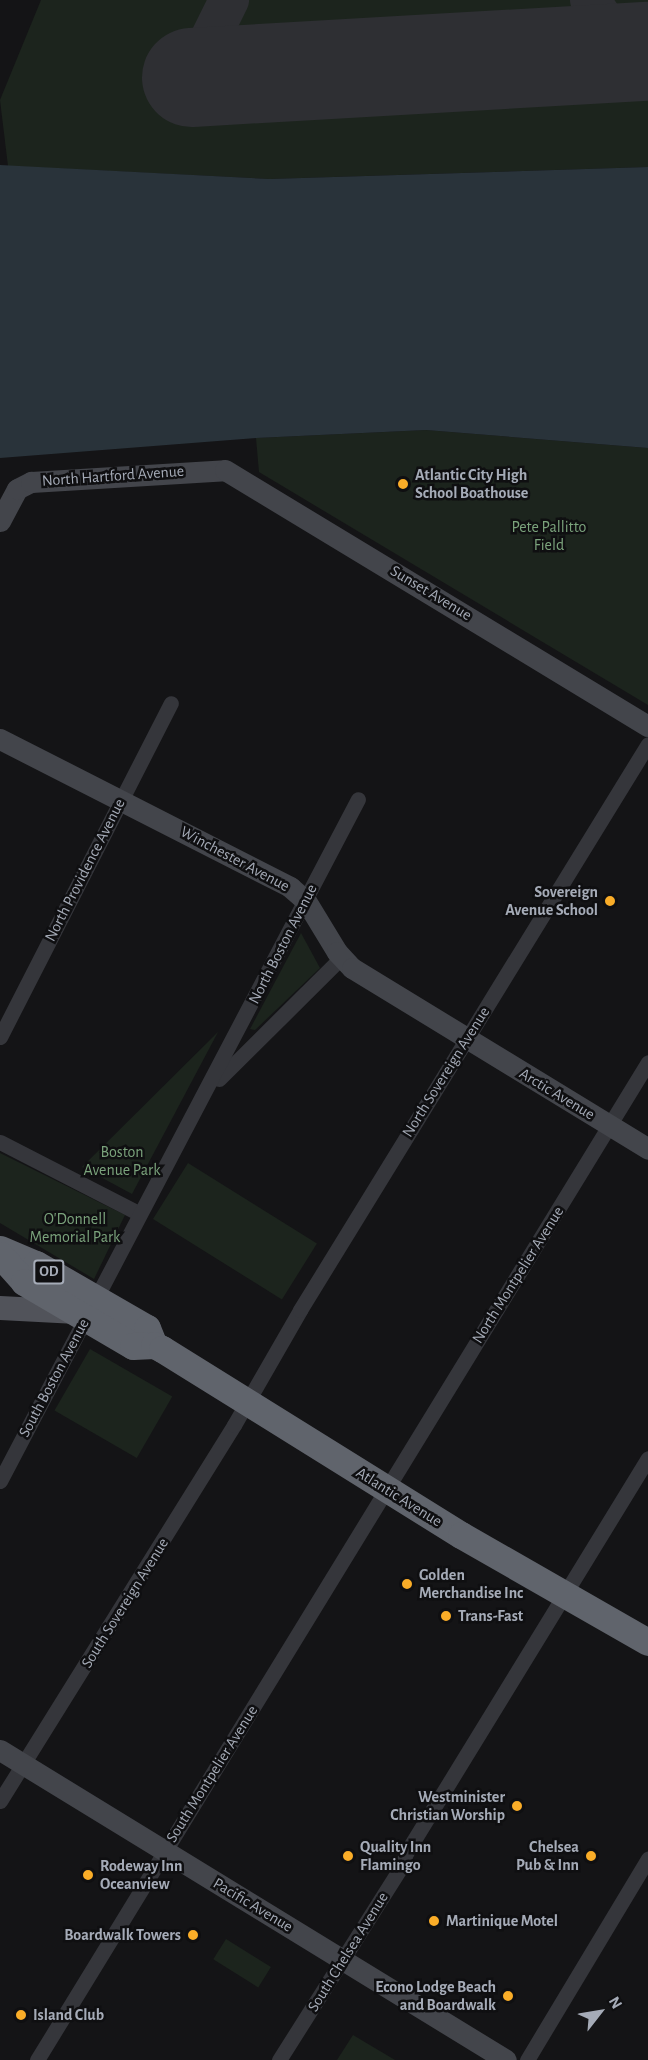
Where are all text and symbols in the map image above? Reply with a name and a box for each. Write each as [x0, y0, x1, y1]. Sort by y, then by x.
street label: North Hartford Avenue [41, 461, 185, 491]
place label: Atlantic City High School Boathouse [415, 465, 528, 503]
marker: Atlantic City High School Boathouse [396, 477, 410, 491]
park label: Pete Pallitto Field [512, 517, 586, 555]
street label: Sunset Avenue [387, 561, 475, 625]
street label: North Providence Avenue [41, 795, 129, 945]
street label: Winchester Avenue [177, 822, 293, 896]
street label: North Boston Avenue [245, 881, 321, 1007]
place label: Sovereign Avenue School [505, 882, 598, 920]
marker: Sovereign Avenue School [603, 894, 617, 908]
street label: North Sovereign Avenue [398, 1003, 494, 1141]
street label: Arctic Avenue [516, 1064, 598, 1124]
park label: Boston Avenue Park [84, 1142, 160, 1180]
street label: North Montpelier Avenue [468, 1203, 568, 1347]
park label: O'Donnell Memorial Park [30, 1209, 120, 1247]
road number: OD [32, 1260, 66, 1284]
street label: South Boston Avenue [15, 1315, 93, 1441]
street label: Atlantic Avenue [352, 1463, 446, 1531]
street label: South Sovereign Avenue [77, 1534, 173, 1672]
place label: Golden Merchandise Inc [419, 1565, 523, 1603]
marker: Golden Merchandise Inc [400, 1577, 414, 1591]
place label: Trans-Fast [458, 1606, 523, 1626]
marker: Trans-Fast [439, 1609, 453, 1623]
street label: South Montpelier Avenue [162, 1702, 262, 1846]
place label: Westminister Christian Worship [390, 1787, 505, 1825]
marker: Westminister Christian Worship [510, 1799, 524, 1813]
place label: Quality Inn Flamingo [360, 1837, 431, 1875]
place label: Chelsea Pub & Inn [516, 1837, 579, 1875]
marker: Quality Inn Flamingo [341, 1849, 355, 1863]
marker: Chelsea Pub & Inn [584, 1849, 598, 1863]
place label: Rodeway Inn Oceanview [100, 1856, 182, 1894]
marker: Rodeway Inn Oceanview [81, 1868, 95, 1882]
street label: Pacific Avenue [210, 1874, 296, 1936]
street label: South Chelsea Avenue [303, 1889, 393, 2015]
place label: Martinique Motel [446, 1911, 558, 1931]
marker: Martinique Motel [427, 1914, 441, 1928]
place label: Boardwalk Towers [64, 1925, 181, 1945]
marker: Boardwalk Towers [186, 1928, 200, 1942]
place label: Econo Lodge Beach and Boardwalk [375, 1977, 496, 2015]
north arrow [570, 1982, 630, 2042]
marker: Econo Lodge Beach and Boardwalk [501, 1989, 515, 2003]
text: N [606, 1994, 625, 2012]
place label: Island Club [33, 2005, 104, 2025]
marker: Island Club [14, 2008, 28, 2022]

